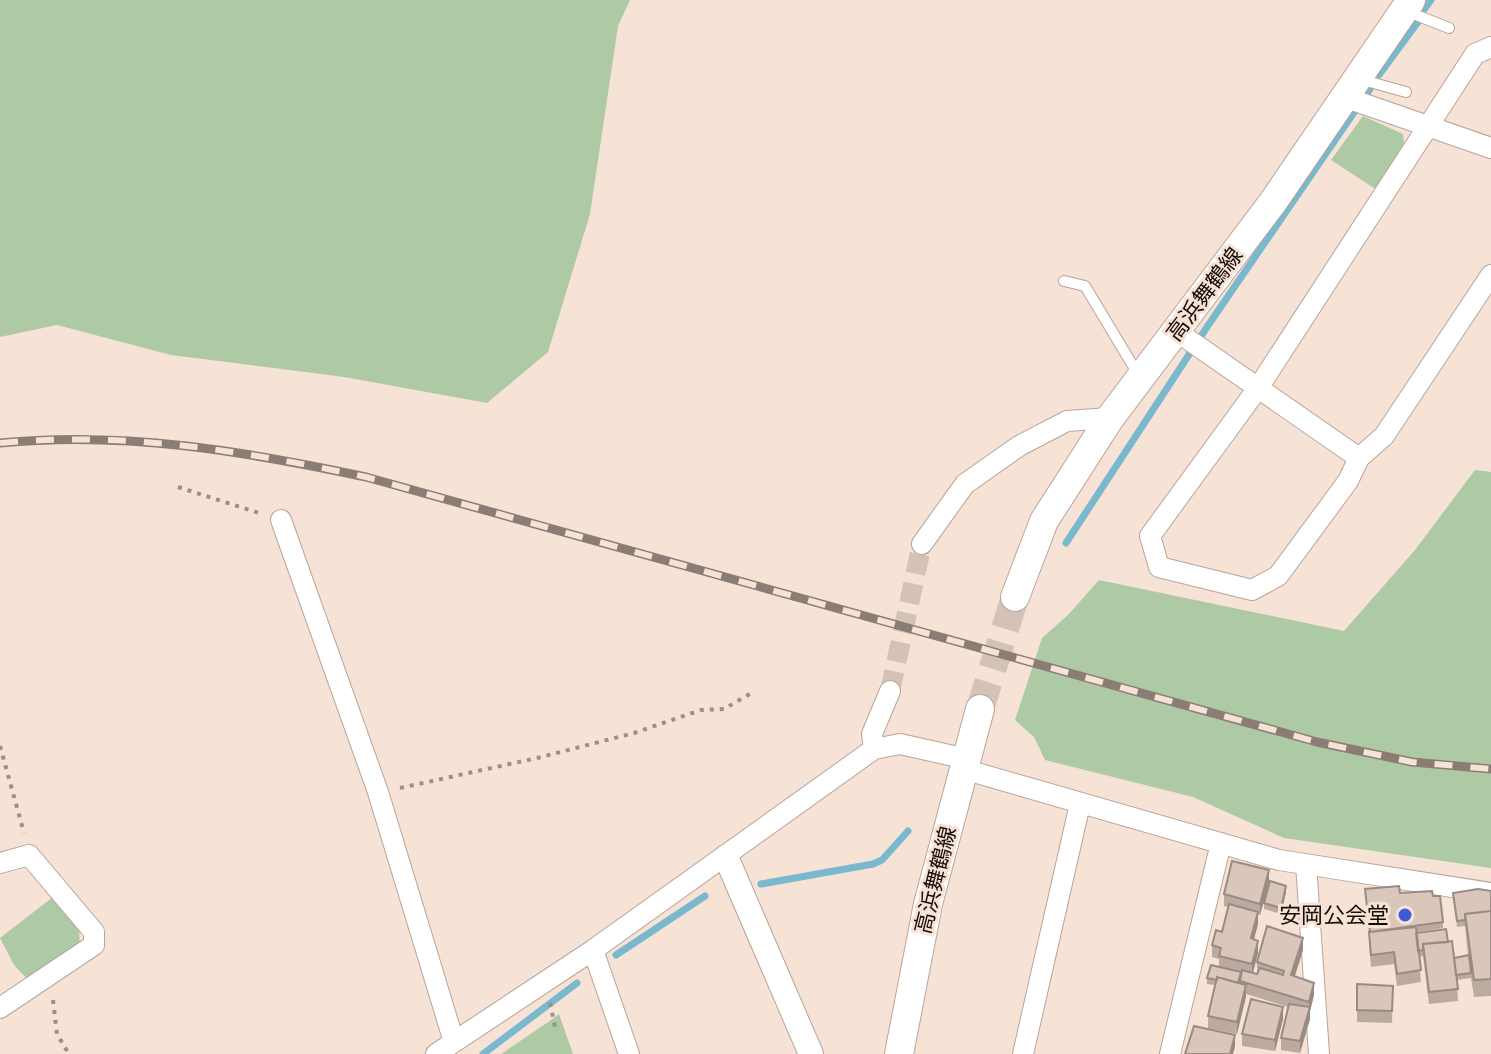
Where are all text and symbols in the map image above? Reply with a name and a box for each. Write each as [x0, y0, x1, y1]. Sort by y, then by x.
street label: 高浜舞鶴線 [1160, 242, 1250, 348]
street label: 高浜舞鶴線 [908, 823, 964, 937]
place label: 安岡公会堂 [1279, 901, 1389, 931]
marker: 安岡公会堂 [1396, 906, 1414, 924]

